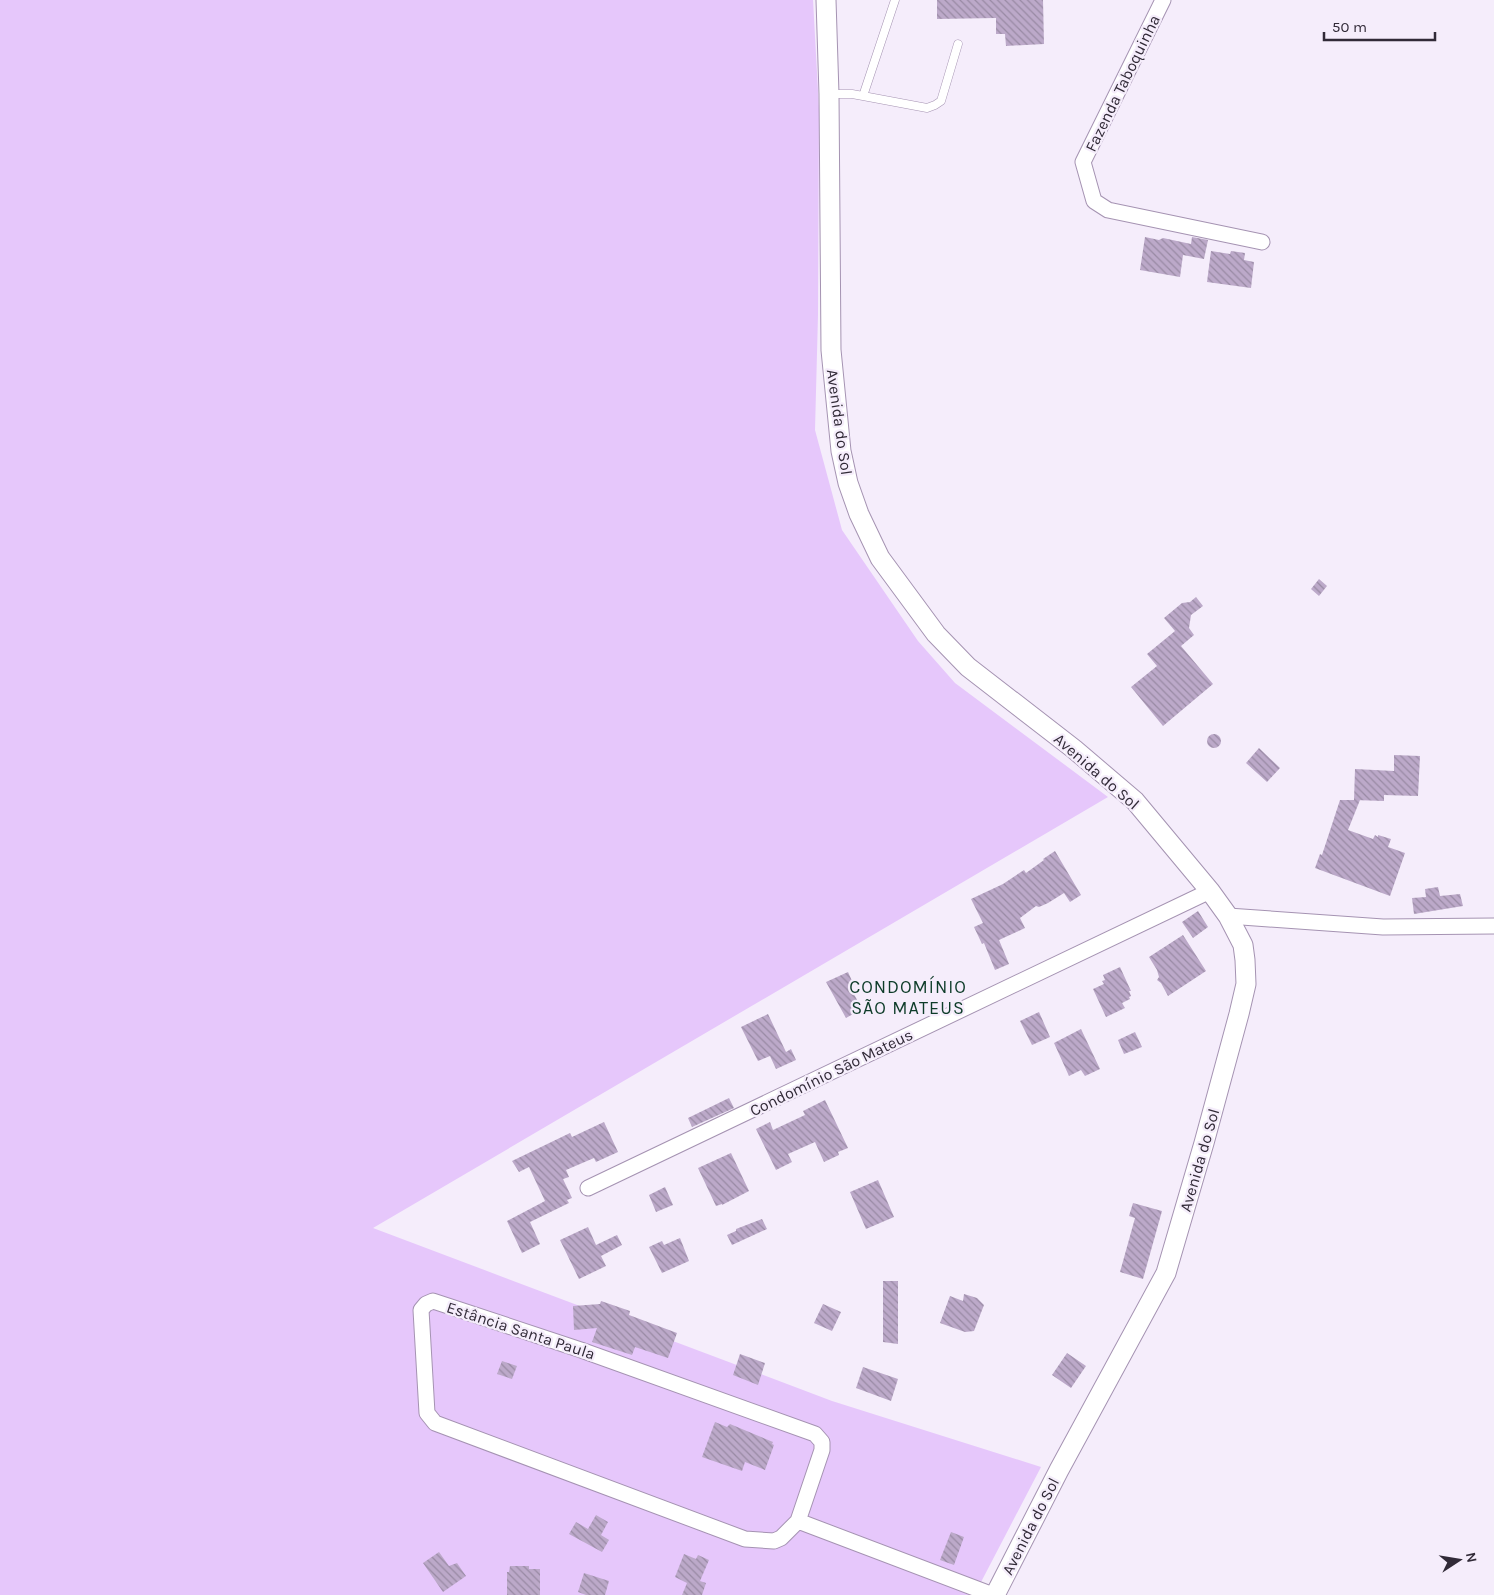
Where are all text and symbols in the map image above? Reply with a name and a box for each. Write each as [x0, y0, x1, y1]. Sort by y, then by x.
scale bar [1324, 10, 1435, 42]
street label: Fazenda Taboquinha [1081, 12, 1164, 155]
text: 50 m [1332, 18, 1367, 36]
street label: Avenida do Sol [823, 368, 856, 476]
street label: Avenida do Sol [1050, 729, 1143, 813]
district label: CONDOMÍNIO SÃO MATEUS [849, 975, 967, 1019]
street label: Condomínio São Mateus [747, 1025, 916, 1120]
street label: Avenida do Sol [1176, 1106, 1223, 1214]
street label: Estância Santa Paula [444, 1298, 597, 1363]
street label: Avenida do Sol [998, 1474, 1063, 1578]
north arrow [1434, 1535, 1484, 1585]
text: N [1462, 1551, 1481, 1564]

